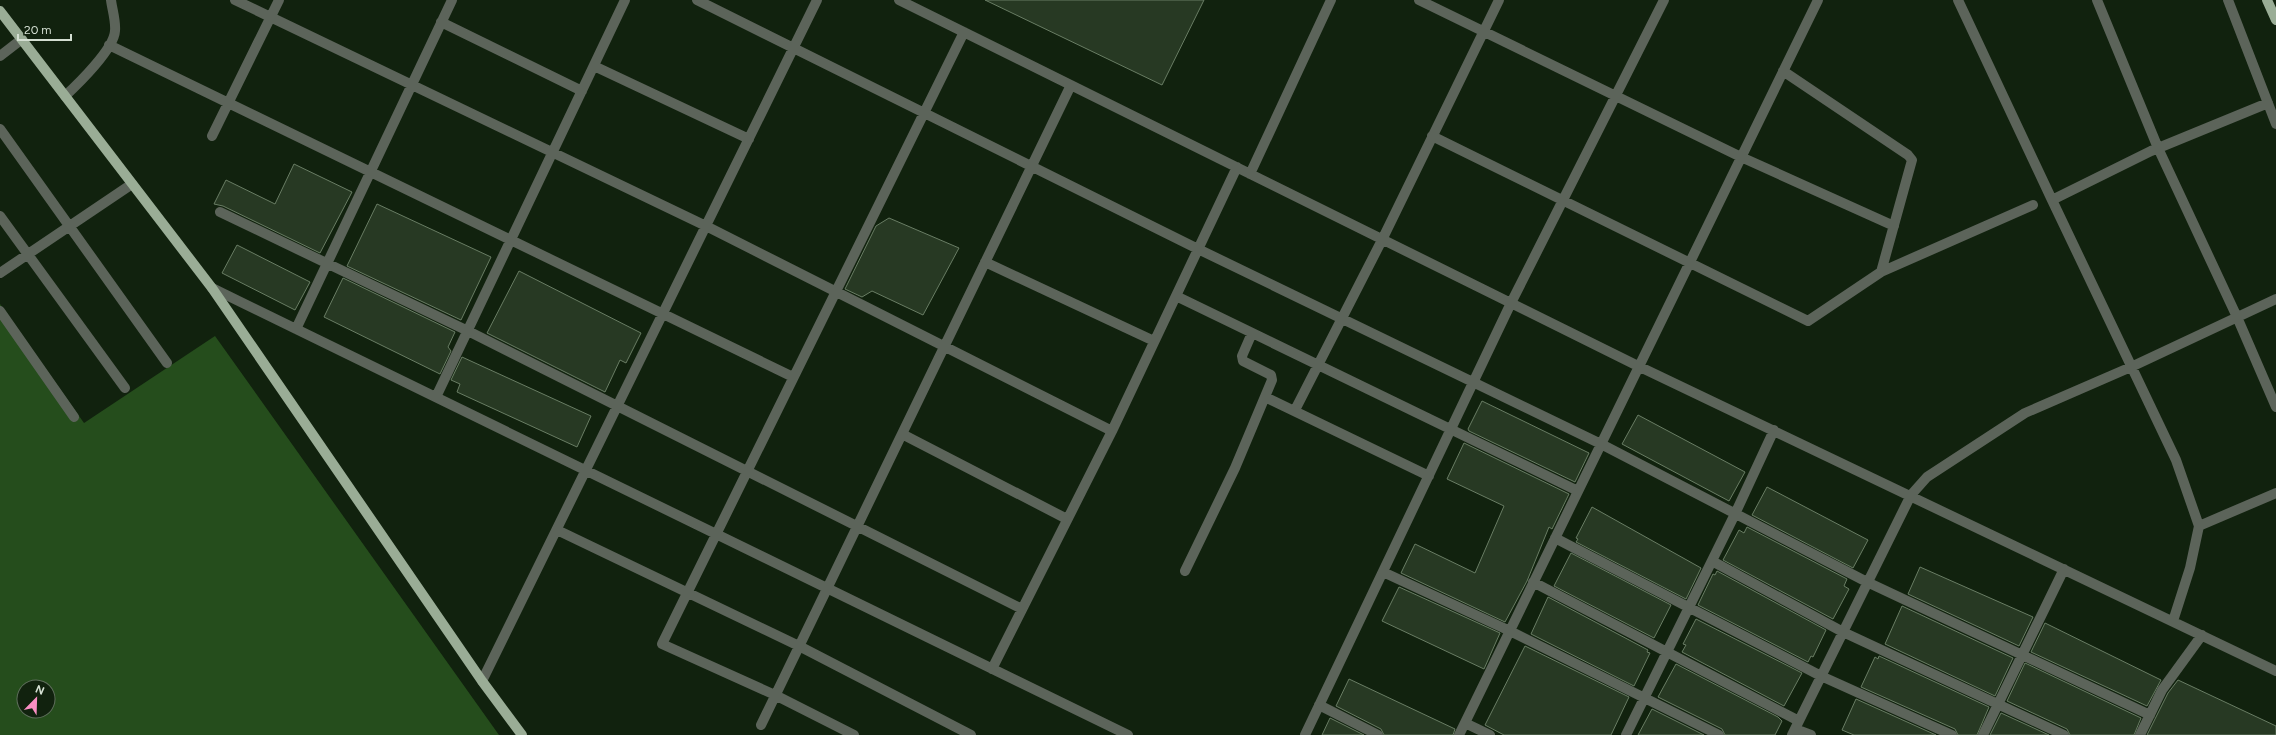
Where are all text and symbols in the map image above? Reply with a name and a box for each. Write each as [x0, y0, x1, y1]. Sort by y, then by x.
scale bar [18, 16, 71, 42]
text: 20 m [24, 23, 52, 37]
north arrow [16, 679, 56, 719]
text: N [33, 683, 46, 698]

